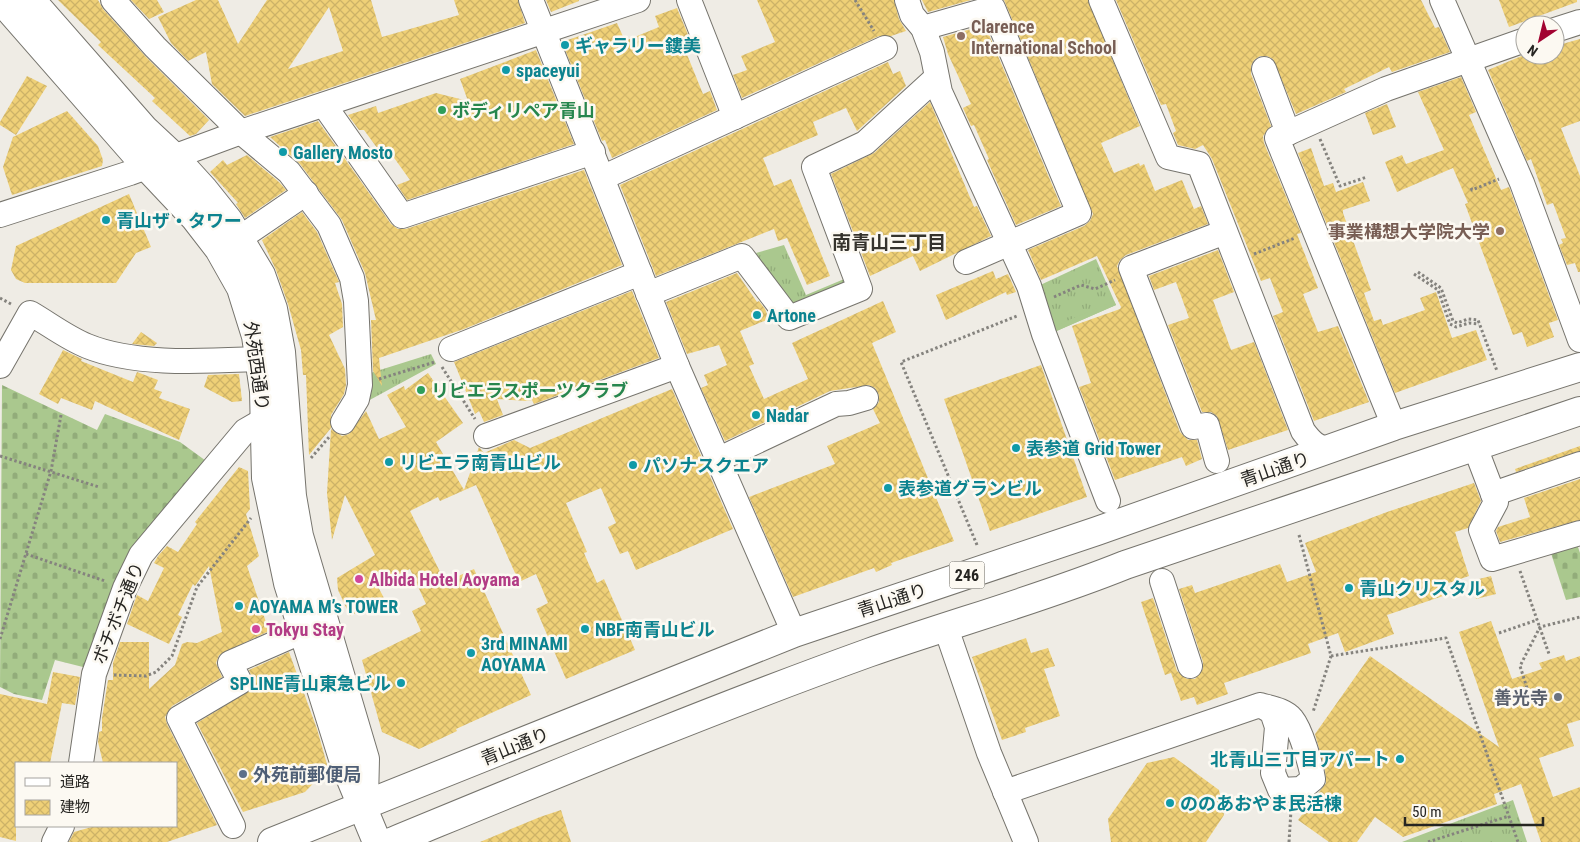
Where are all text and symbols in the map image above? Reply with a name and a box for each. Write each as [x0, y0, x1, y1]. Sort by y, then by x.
north arrow [1515, 15, 1565, 65]
place label: Clarence International School [971, 16, 1117, 58]
marker: Clarence International School [955, 30, 967, 42]
place label: ギャラリー鏤美 [575, 35, 701, 56]
marker: ギャラリー鏤美 [559, 39, 571, 51]
text: N [1524, 42, 1541, 60]
place label: spaceyui [516, 60, 580, 81]
marker: spaceyui [500, 64, 512, 76]
place label: ボディリペア青山 [452, 100, 595, 121]
marker: ボディリペア青山 [436, 104, 448, 116]
place label: Gallery Mosto [293, 142, 393, 163]
marker: Gallery Mosto [277, 146, 289, 158]
place label: 青山ザ・タワー [116, 210, 242, 231]
marker: 青山ザ・タワー [100, 214, 112, 226]
place label: 事業構想大学院大学 [1328, 221, 1490, 242]
marker: 事業構想大学院大学 [1494, 225, 1506, 237]
district label: 南青山三丁目 [832, 231, 946, 254]
place label: Artone [767, 305, 816, 326]
marker: Artone [751, 309, 763, 321]
street label: 外苑西通り [240, 320, 274, 412]
place label: リビエラスポーツクラブ [431, 380, 628, 401]
marker: リビエラスポーツクラブ [415, 384, 427, 396]
place label: Nadar [766, 405, 809, 426]
marker: Nadar [750, 409, 762, 421]
place label: 表参道 Grid Tower [1026, 438, 1161, 459]
marker: 表参道 Grid Tower [1010, 442, 1022, 454]
street label: 青山通り [1238, 447, 1312, 491]
place label: リビエラ南青山ビル [399, 452, 561, 473]
place label: パソナスクエア [643, 455, 769, 476]
marker: リビエラ南青山ビル [383, 456, 395, 468]
marker: パソナスクエア [627, 459, 639, 471]
place label: 表参道グランビル [898, 478, 1042, 499]
marker: 表参道グランビル [882, 482, 894, 494]
street label: ボチボチ通り [88, 559, 148, 667]
road number: 246 [950, 562, 984, 588]
place label: Albida Hotel Aoyama [369, 569, 520, 590]
marker: Albida Hotel Aoyama [353, 573, 365, 585]
place label: 青山クリスタル [1359, 578, 1485, 599]
street label: 青山通り [855, 579, 929, 621]
marker: 青山クリスタル [1343, 582, 1355, 594]
place label: AOYAMA M’s TOWER [249, 596, 398, 617]
marker: AOYAMA M’s TOWER [233, 600, 245, 612]
place label: Tokyu Stay [266, 619, 344, 640]
place label: NBF南青山ビル [595, 619, 715, 640]
marker: Tokyu Stay [250, 623, 262, 635]
marker: NBF南青山ビル [579, 623, 591, 635]
place label: 3rd MINAMI AOYAMA [481, 633, 568, 675]
marker: 3rd MINAMI AOYAMA [465, 647, 477, 659]
place label: SPLINE青山東急ビル [230, 673, 391, 694]
marker: SPLINE青山東急ビル [395, 677, 407, 689]
place label: 善光寺 [1494, 687, 1548, 708]
marker: 善光寺 [1552, 691, 1564, 703]
street label: 青山通り [478, 723, 552, 769]
place label: 北青山三丁目アパート [1210, 749, 1390, 770]
marker: 北青山三丁目アパート [1394, 753, 1406, 765]
legend [15, 762, 178, 827]
place label: 外苑前郵便局 [253, 764, 361, 785]
marker: 外苑前郵便局 [237, 768, 249, 780]
text: 道路 [60, 773, 90, 791]
place label: ののあおやま民活棟 [1180, 793, 1342, 814]
scale bar [1405, 794, 1542, 826]
marker: ののあおやま民活棟 [1164, 797, 1176, 809]
text: 建物 [60, 798, 90, 816]
text: 50 m [1412, 803, 1442, 821]

